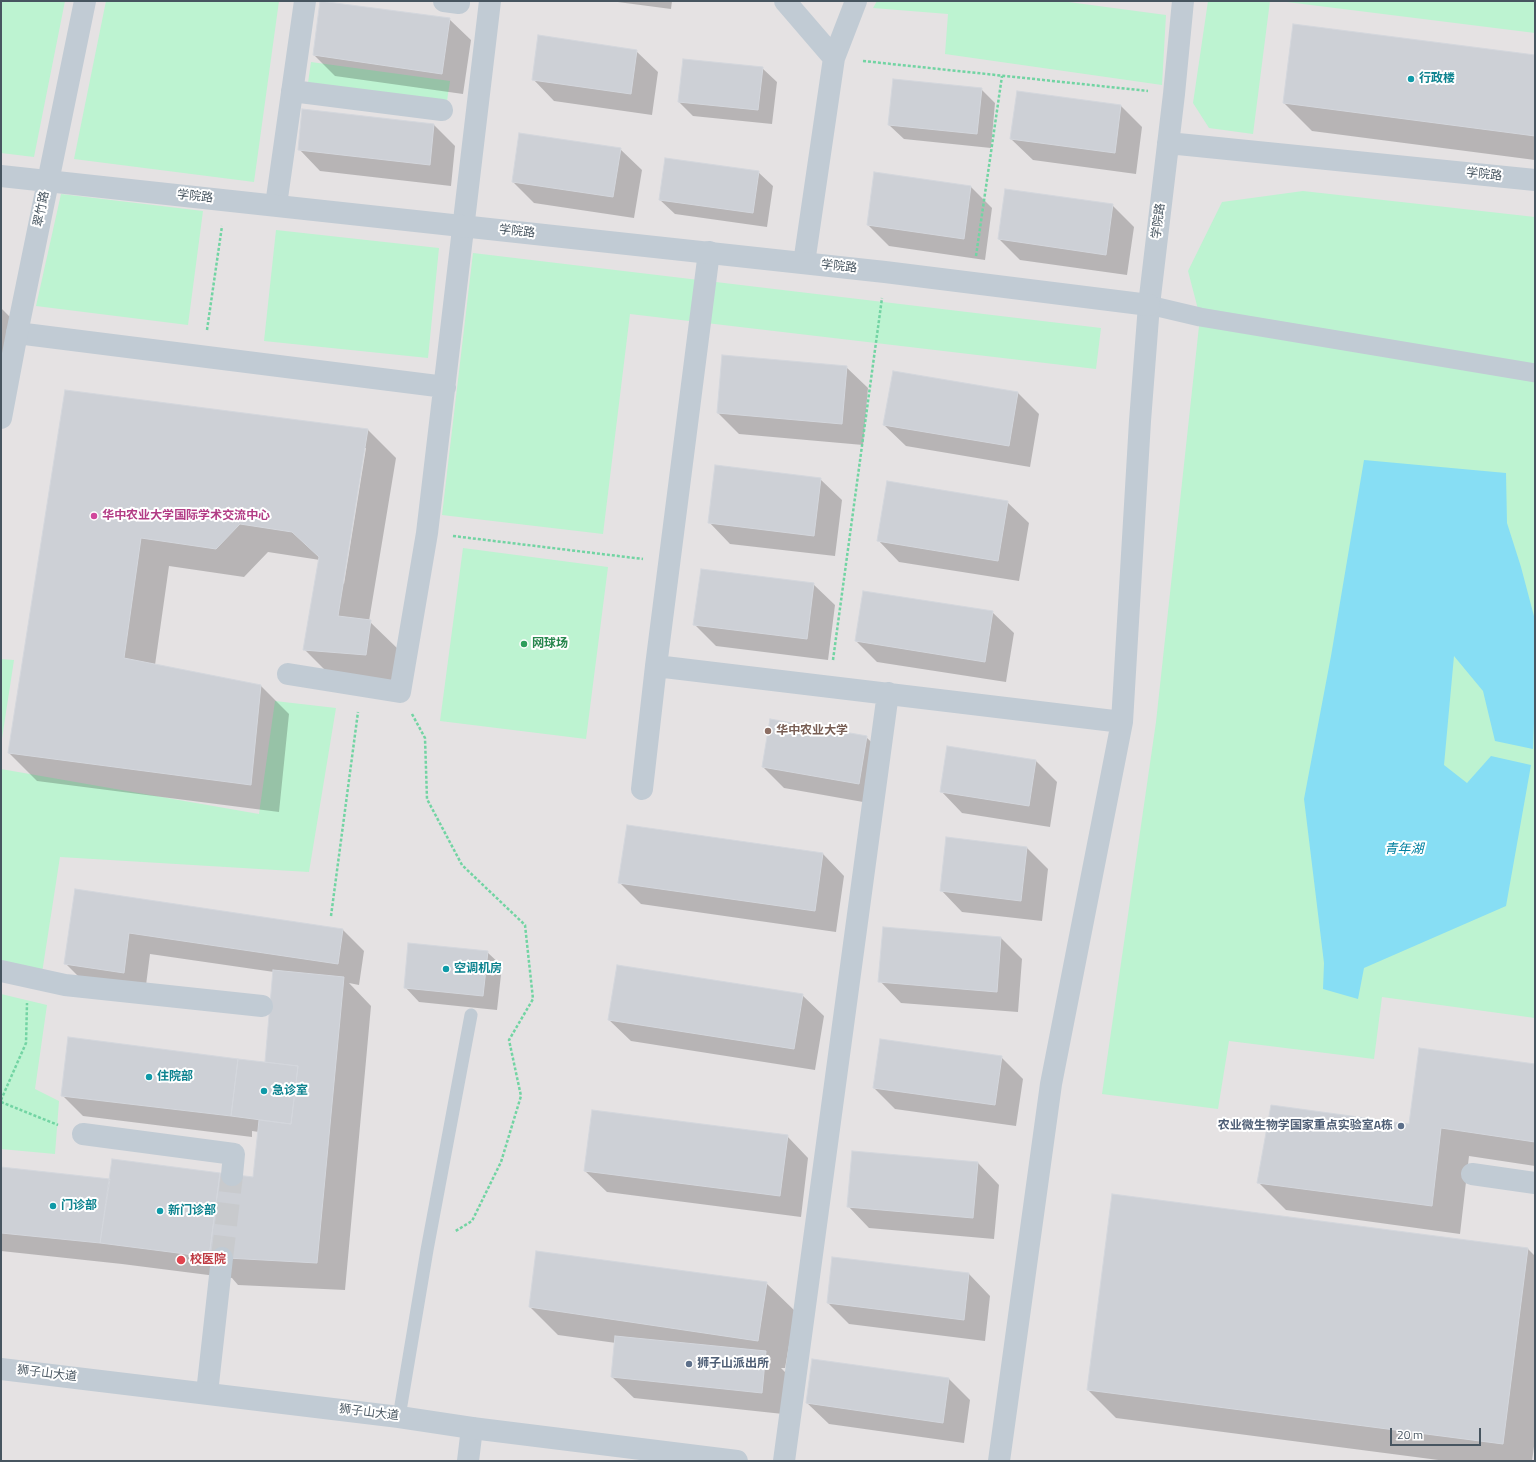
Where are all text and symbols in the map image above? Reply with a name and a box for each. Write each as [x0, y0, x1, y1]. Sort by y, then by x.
place label: 行政楼 [1419, 72, 1455, 86]
marker: 行政楼 [1406, 74, 1416, 84]
street label: 学院路 [1465, 166, 1503, 184]
street label: 学院路 [176, 188, 214, 206]
street label: 翠竹路 [31, 190, 53, 228]
street label: 学院路 [1150, 202, 1168, 240]
street label: 学院路 [498, 223, 536, 241]
street label: 学院路 [820, 258, 858, 276]
place label: 华中农业大学国际学术交流中心 [102, 509, 270, 523]
marker: 华中农业大学国际学术交流中心 [89, 511, 99, 521]
place label: 网球场 [532, 637, 568, 651]
marker: 网球场 [519, 639, 529, 649]
place label: 华中农业大学 [776, 724, 848, 738]
marker: 华中农业大学 [763, 726, 773, 736]
water label: 青年湖 [1385, 842, 1423, 858]
place label: 空调机房 [454, 962, 502, 976]
marker: 空调机房 [441, 964, 451, 974]
place label: 住院部 [157, 1070, 193, 1084]
marker: 住院部 [144, 1072, 154, 1082]
place label: 急诊室 [272, 1084, 308, 1098]
marker: 急诊室 [259, 1086, 269, 1096]
place label: 农业微生物学国家重点实验室A栋 [1218, 1119, 1393, 1133]
marker: 农业微生物学国家重点实验室A栋 [1396, 1121, 1406, 1131]
place label: 门诊部 [61, 1199, 97, 1213]
marker: 门诊部 [48, 1201, 58, 1211]
place label: 新门诊部 [168, 1204, 216, 1218]
marker: 新门诊部 [155, 1206, 165, 1216]
place label: 校医院 [190, 1253, 226, 1267]
marker: 校医院 [175, 1254, 187, 1266]
place label: 狮子山派出所 [697, 1357, 769, 1371]
marker: 狮子山派出所 [684, 1359, 694, 1369]
street label: 狮子山大道 [16, 1363, 78, 1385]
street label: 狮子山大道 [338, 1402, 400, 1424]
scale bar [1392, 1420, 1483, 1446]
text: 20 m [1397, 1425, 1423, 1444]

